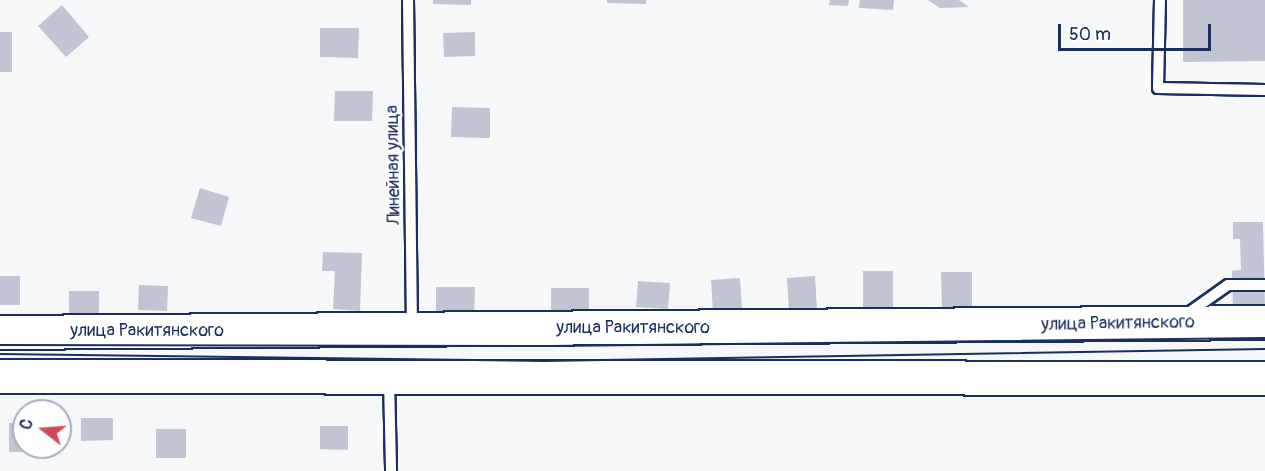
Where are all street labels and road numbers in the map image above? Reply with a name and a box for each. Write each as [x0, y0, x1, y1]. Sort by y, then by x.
street label: Линейная улица [382, 105, 406, 225]
street label: улица Ракитянского [1041, 312, 1195, 336]
street label: улица Ракитянского [556, 317, 710, 339]
street label: улица Ракитянского [70, 320, 224, 342]

